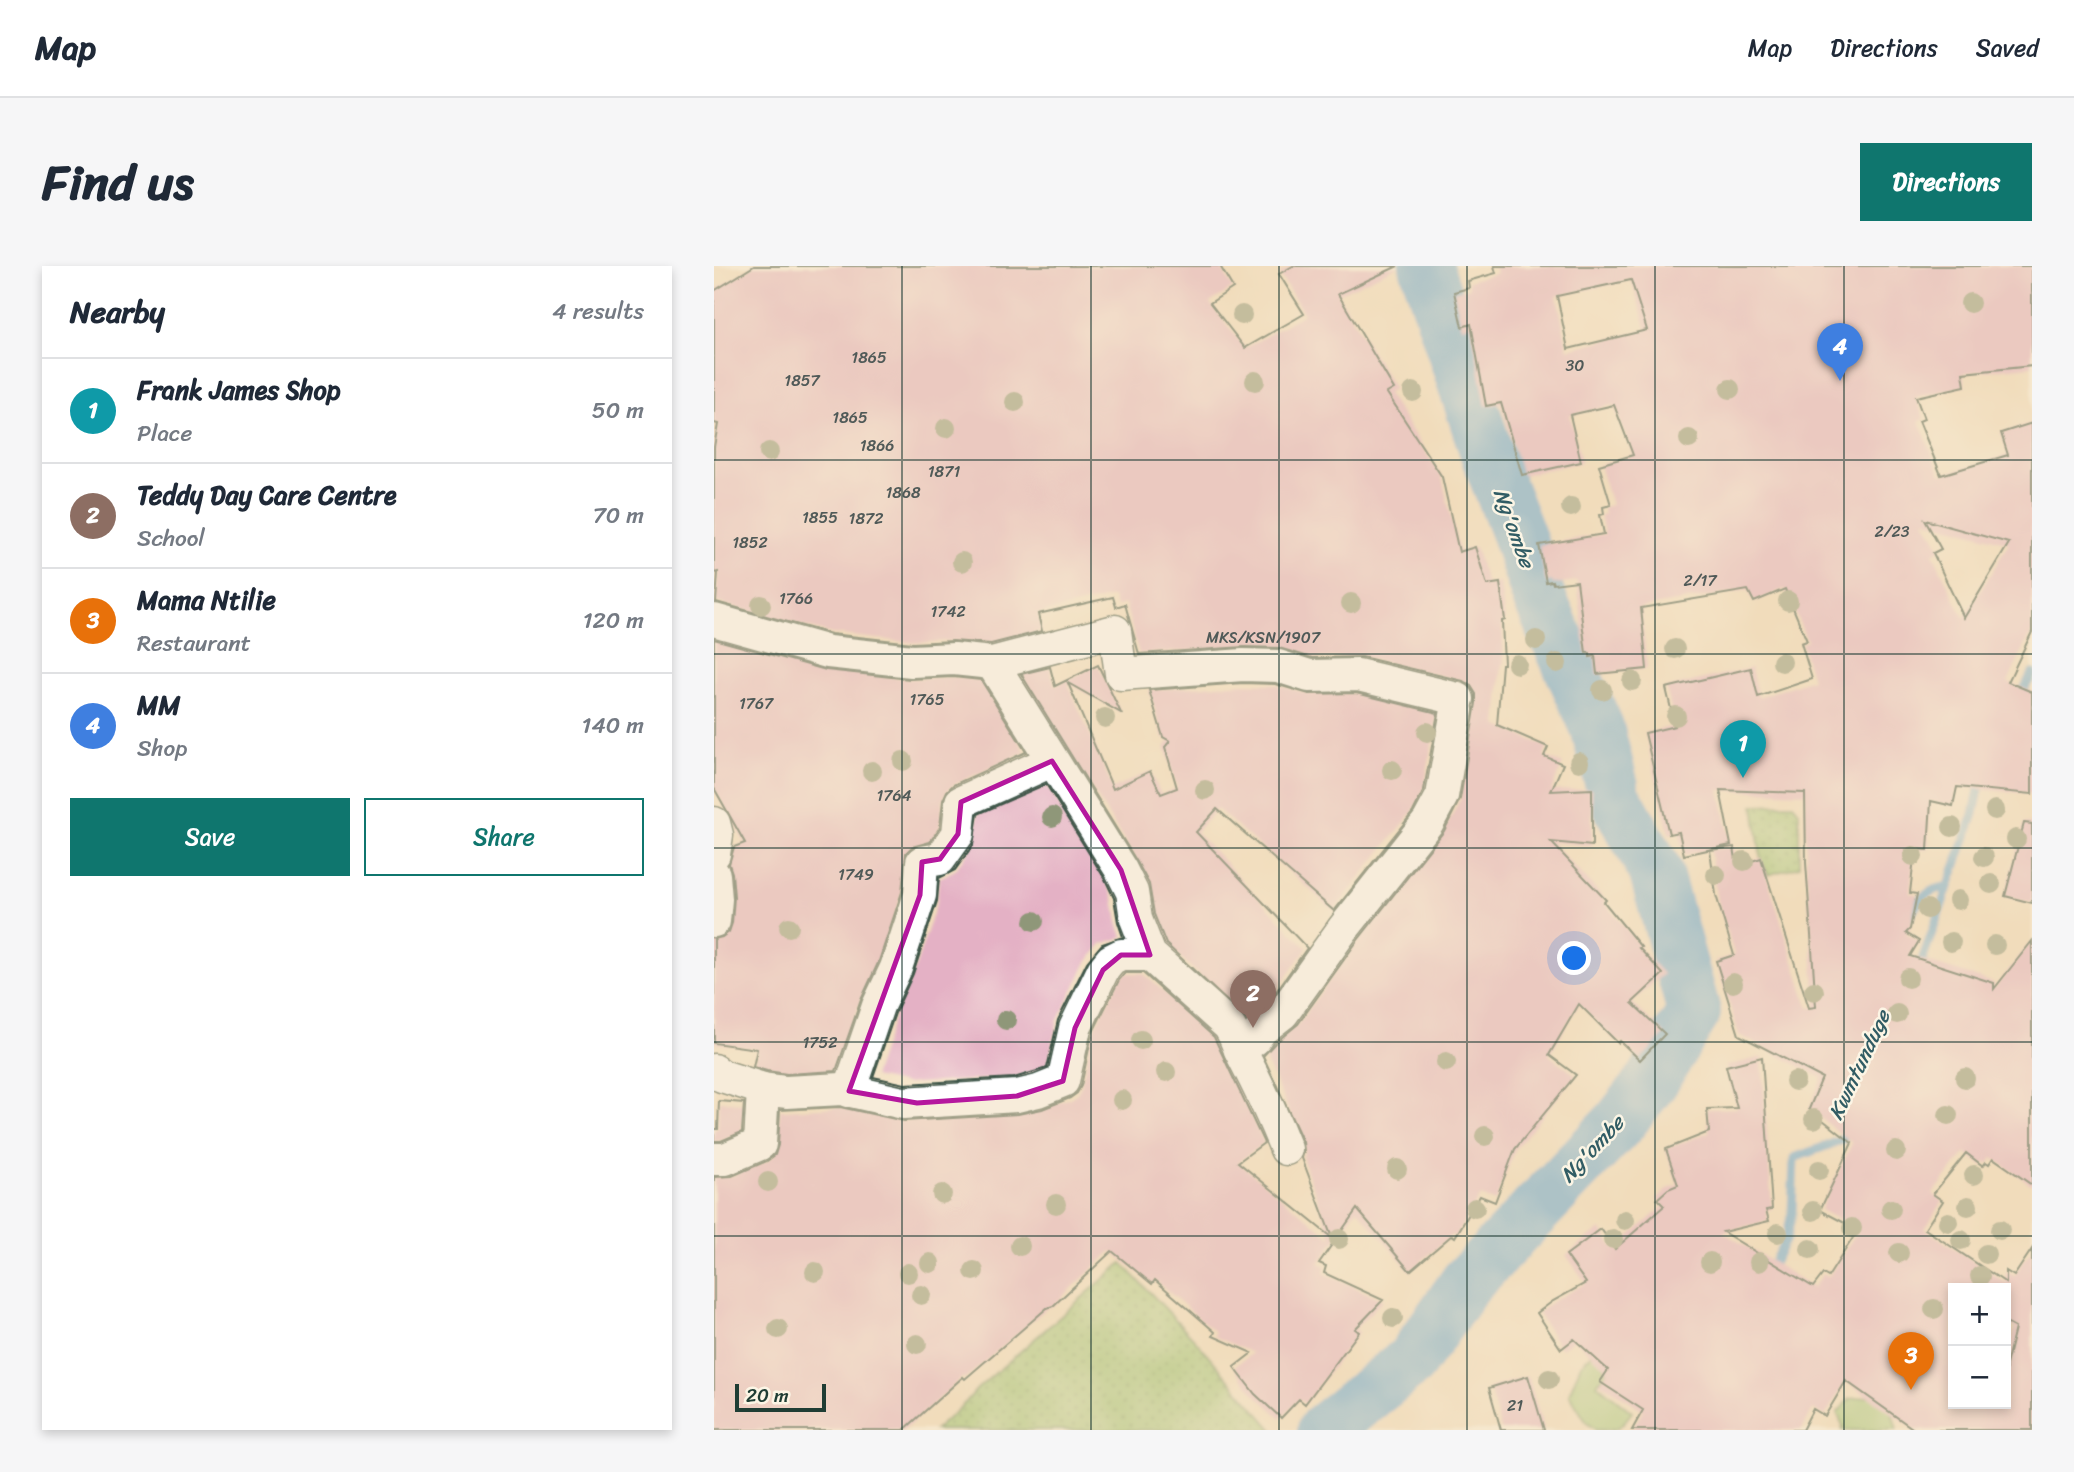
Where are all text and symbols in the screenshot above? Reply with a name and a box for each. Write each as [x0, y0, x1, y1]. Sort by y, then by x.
text: Map [35, 19, 96, 77]
text: Map [1748, 27, 1792, 69]
text: Directions [1830, 27, 1938, 69]
text: Saved [1976, 27, 2039, 69]
text: Find us [42, 139, 194, 226]
button: Directions [1860, 143, 2032, 221]
text: Nearby [70, 285, 165, 339]
text: 4 results [552, 291, 644, 332]
pin: 4 [1817, 323, 1863, 381]
house number: 1865 [851, 343, 887, 372]
house number: 30 [1566, 351, 1584, 380]
house number: 1857 [784, 366, 821, 395]
text: Frank James Shop [137, 367, 340, 413]
text: 1 [88, 390, 98, 431]
text: 50 m [592, 390, 644, 431]
house number: 1865 [832, 403, 868, 432]
text: Place [137, 413, 192, 454]
house number: 1866 [860, 431, 894, 460]
house number: 1871 [928, 457, 960, 486]
text: Teddy Day Care Centre [137, 472, 396, 518]
house number: 1868 [885, 478, 921, 507]
water label: Ng'ombe [1482, 483, 1547, 575]
text: 2 [86, 495, 100, 536]
text: 70 m [593, 495, 644, 536]
house number: 1855 [802, 503, 838, 532]
house number: 1872 [849, 504, 883, 533]
house number: 2/23 [1874, 517, 1910, 546]
text: School [137, 518, 205, 559]
house number: 1852 [732, 528, 768, 557]
house number: 2/17 [1683, 566, 1717, 595]
text: Mama Ntilie [137, 577, 276, 623]
house number: 1766 [779, 584, 813, 613]
house number: 1742 [930, 597, 966, 626]
text: 3 [87, 600, 99, 641]
text: 120 m [583, 600, 644, 641]
text: Restaurant [137, 623, 251, 664]
house number: MKS/KSN/1907 [1206, 623, 1321, 652]
text: MM [137, 682, 180, 728]
house number: 1765 [910, 685, 945, 714]
house number: 1767 [739, 689, 774, 718]
text: 4 [86, 705, 100, 746]
text: 140 m [582, 705, 644, 746]
pin: 1 [1720, 720, 1766, 778]
text: Shop [137, 728, 187, 769]
house number: 1764 [876, 781, 912, 810]
button: Save [70, 798, 350, 876]
button: Share [364, 798, 644, 876]
house number: 1749 [838, 860, 874, 889]
your location [1557, 941, 1591, 975]
pin: 2 [1230, 970, 1276, 1028]
water label: Kwmtunduge [1817, 1002, 1902, 1126]
house number: 1752 [802, 1028, 838, 1057]
water label: Ng'ombe [1550, 1105, 1635, 1192]
map controls [1948, 1283, 2011, 1409]
button: + [1948, 1283, 2011, 1346]
pin: 3 [1888, 1332, 1934, 1390]
button: − [1948, 1346, 2011, 1409]
text: 20 m [746, 1379, 789, 1412]
scale bar [735, 1381, 826, 1413]
house number: 21 [1507, 1391, 1523, 1420]

